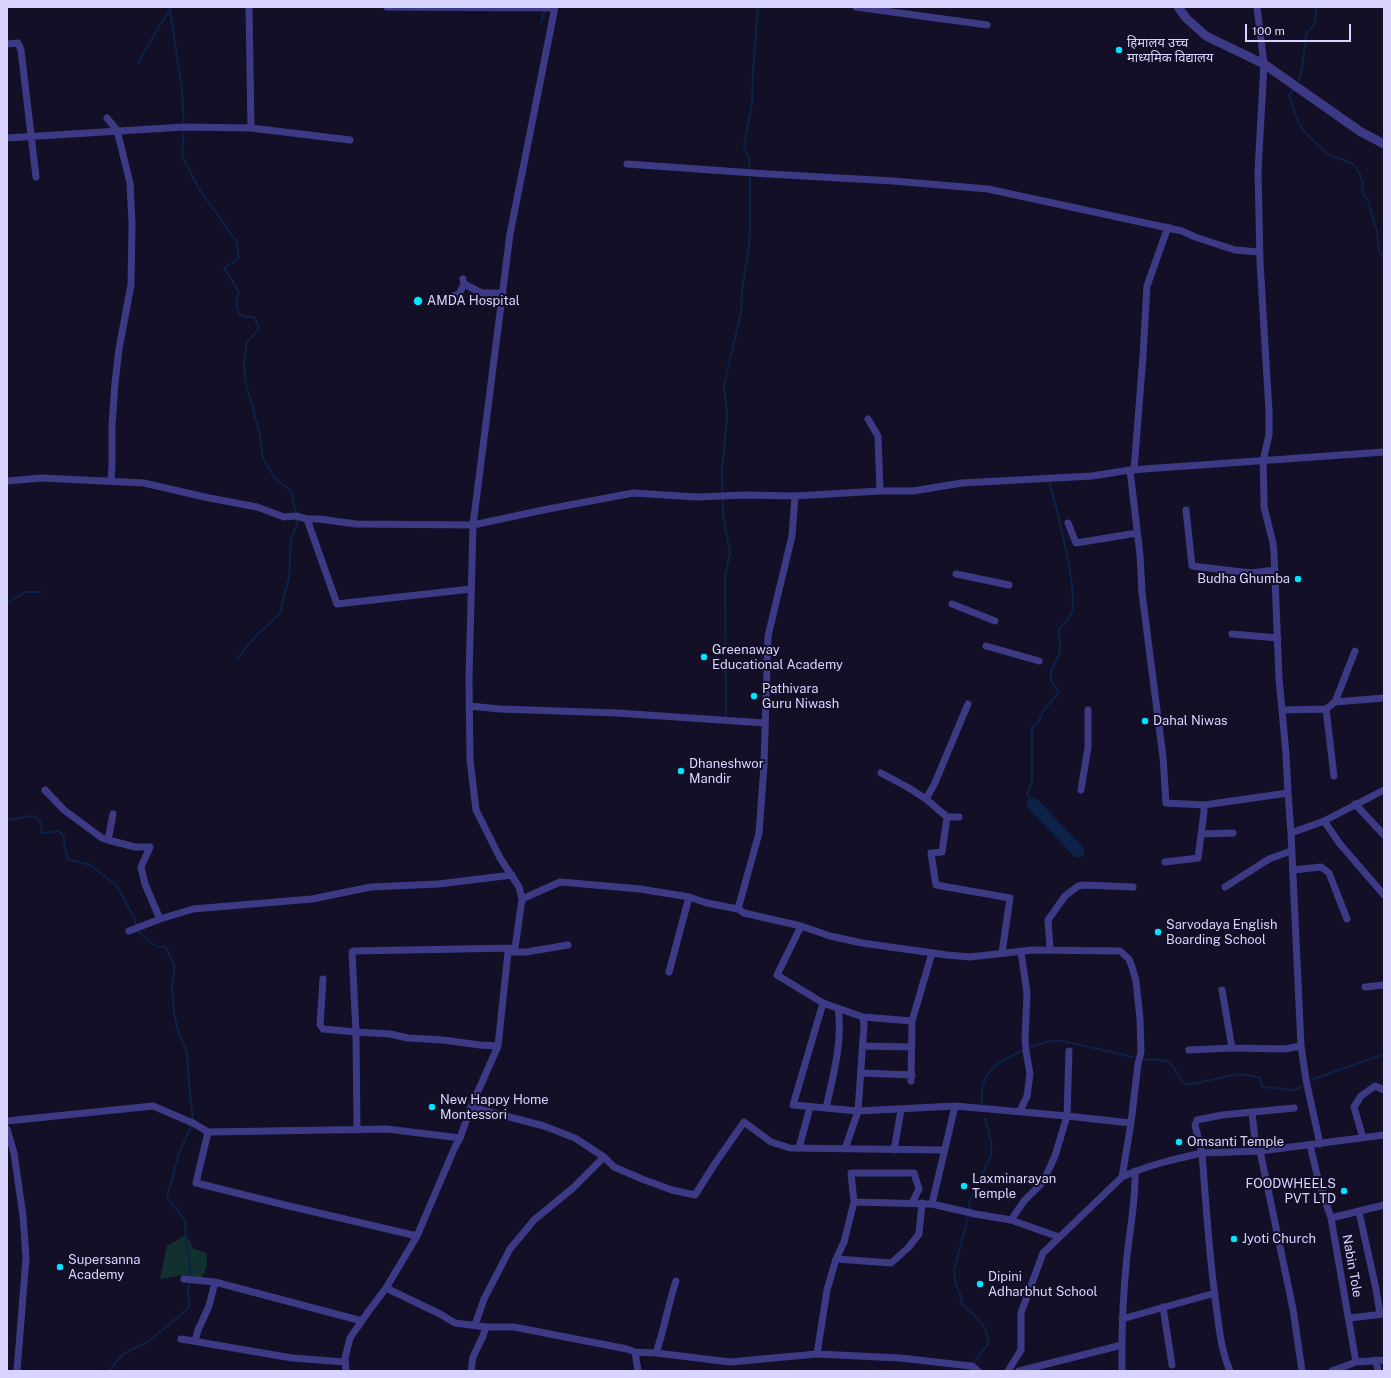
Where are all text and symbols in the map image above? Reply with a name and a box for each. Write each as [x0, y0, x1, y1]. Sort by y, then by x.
scale bar [1247, 16, 1353, 42]
text: 100 m [1252, 24, 1285, 38]
place label: हिमालय उच्च माध्यमिक विद्यालय [1127, 35, 1213, 66]
marker: हिमालय उच्च माध्यमिक विद्यालय [1114, 45, 1124, 55]
place label: AMDA Hospital [427, 293, 520, 309]
marker: AMDA Hospital [412, 295, 424, 307]
place label: Budha Ghumba [1197, 571, 1290, 587]
marker: Budha Ghumba [1293, 574, 1303, 584]
place label: Greenaway Educational Academy [712, 642, 843, 673]
marker: Greenaway Educational Academy [699, 652, 709, 662]
place label: Pathivara Guru Niwash [762, 681, 839, 712]
marker: Pathivara Guru Niwash [749, 691, 759, 701]
place label: Dahal Niwas [1153, 713, 1228, 729]
marker: Dahal Niwas [1140, 716, 1150, 726]
place label: Dhaneshwor Mandir [689, 756, 764, 787]
marker: Dhaneshwor Mandir [676, 766, 686, 776]
place label: Sarvodaya English Boarding School [1166, 917, 1277, 948]
marker: Sarvodaya English Boarding School [1153, 927, 1163, 937]
place label: New Happy Home Montessori [440, 1092, 549, 1123]
marker: New Happy Home Montessori [427, 1102, 437, 1112]
place label: Omsanti Temple [1187, 1134, 1284, 1150]
marker: Omsanti Temple [1174, 1137, 1184, 1147]
place label: Laxminarayan Temple [972, 1171, 1056, 1202]
place label: FOODWHEELS PVT LTD [1245, 1176, 1336, 1207]
marker: Laxminarayan Temple [959, 1181, 969, 1191]
marker: FOODWHEELS PVT LTD [1339, 1186, 1349, 1196]
place label: Jyoti Church [1242, 1231, 1316, 1247]
street label: Nabin Tole [1339, 1233, 1365, 1299]
marker: Jyoti Church [1229, 1234, 1239, 1244]
place label: Supersanna Academy [68, 1252, 140, 1283]
marker: Supersanna Academy [55, 1262, 65, 1272]
place label: Dipini Adharbhut School [988, 1269, 1097, 1300]
marker: Dipini Adharbhut School [975, 1279, 985, 1289]

